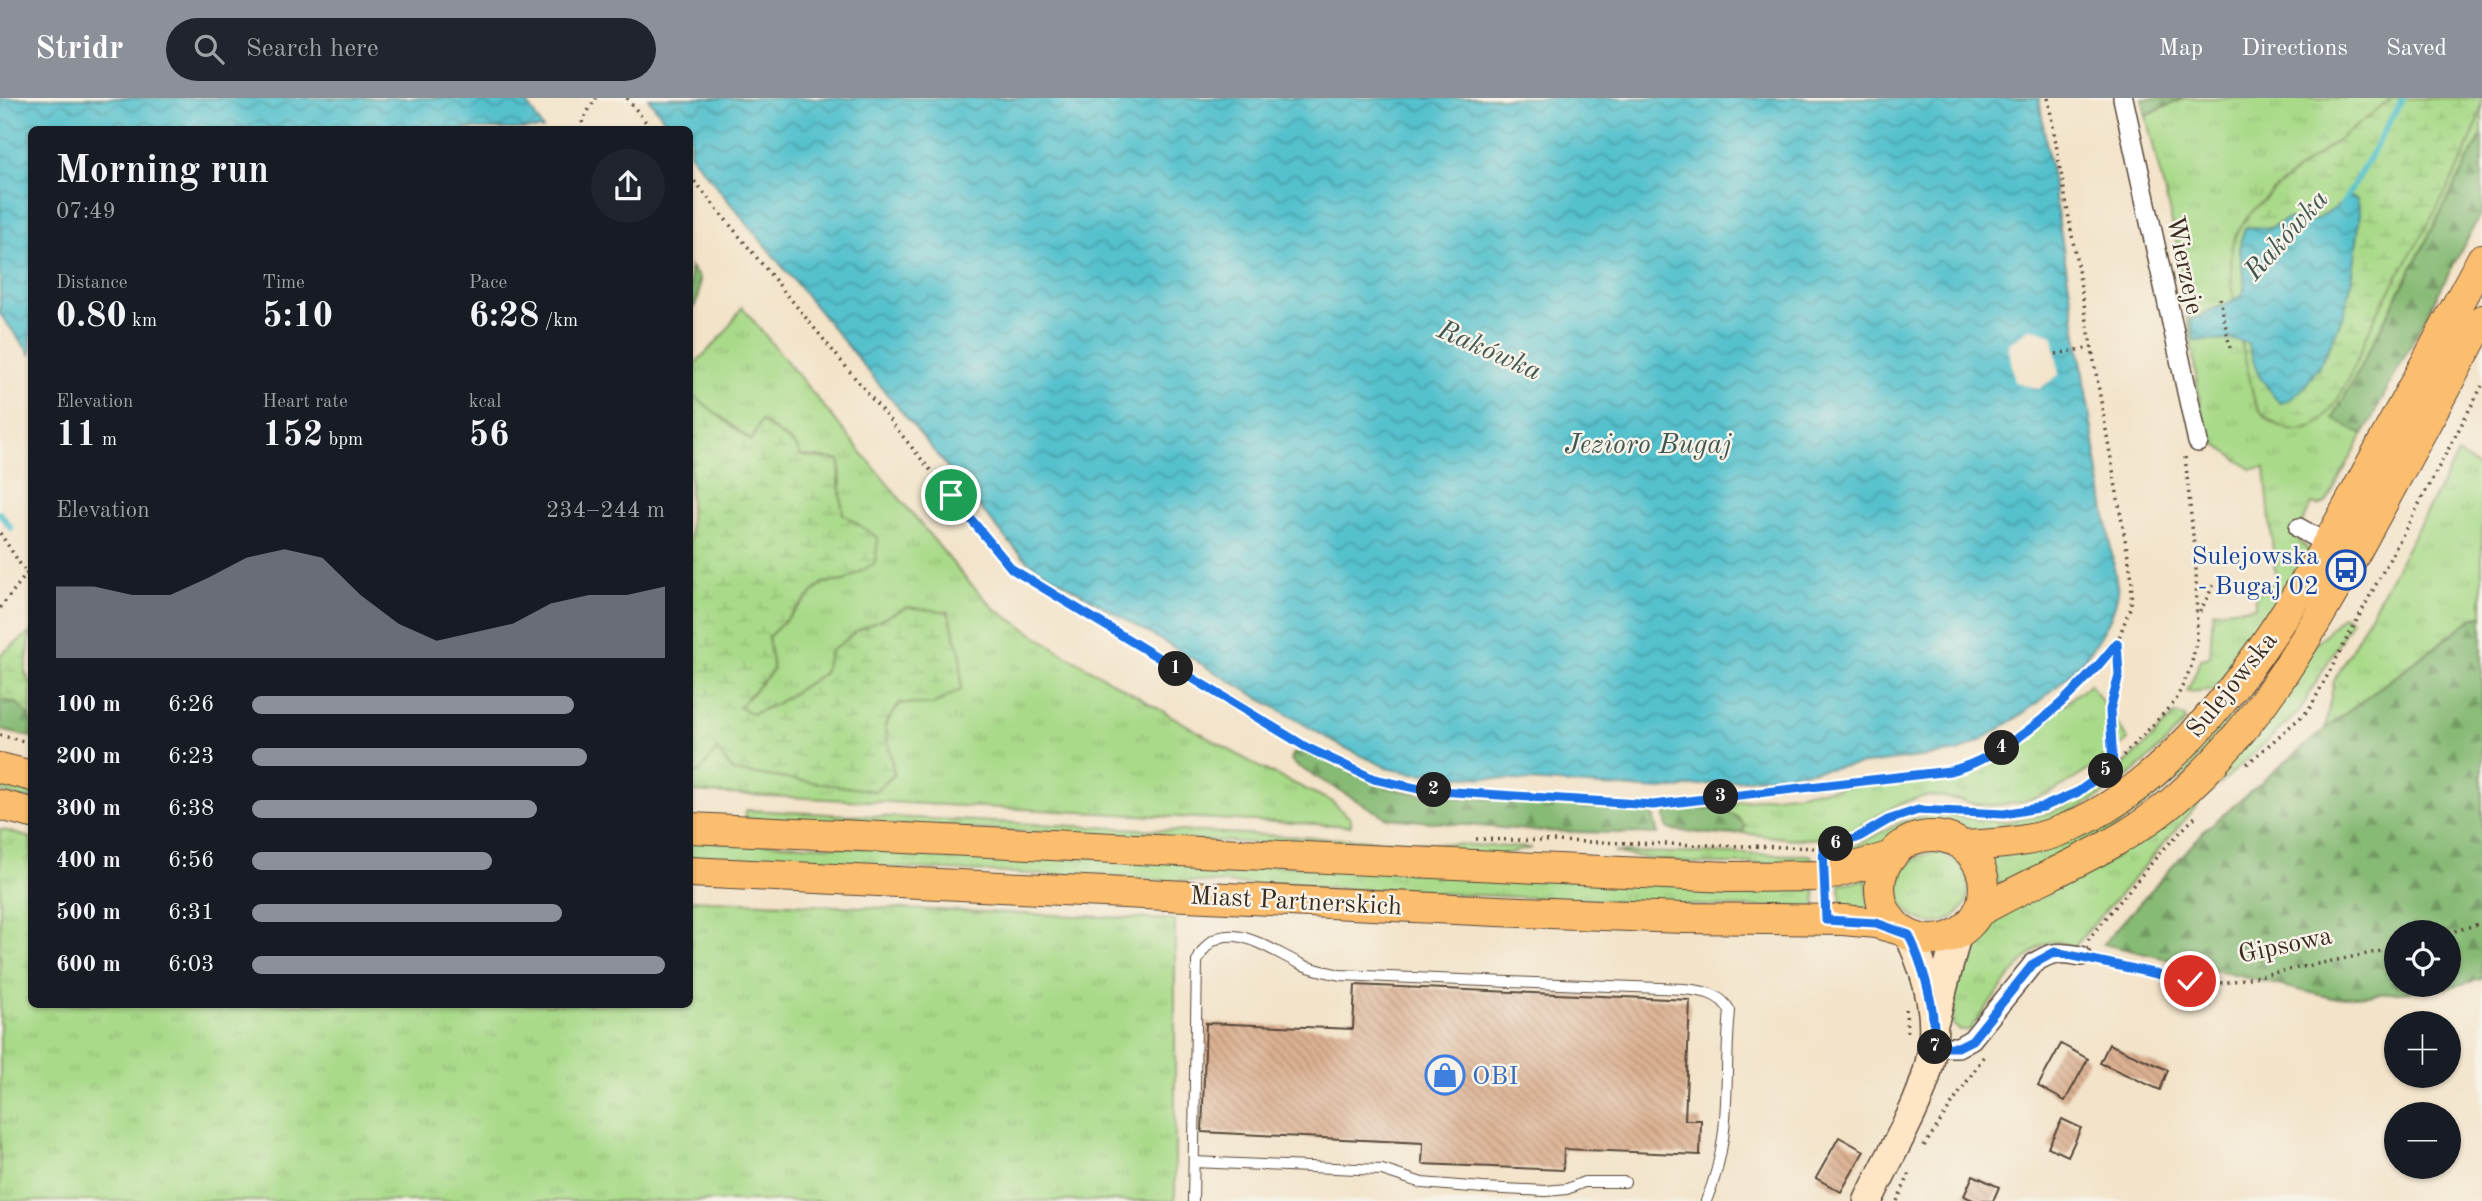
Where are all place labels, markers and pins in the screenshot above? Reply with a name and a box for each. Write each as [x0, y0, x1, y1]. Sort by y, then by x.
pin [921, 465, 981, 525]
place label: Sulejowska - Bugaj 02 [2191, 544, 2319, 600]
bus stop icon: Sulejowska - Bugaj 02 [2325, 549, 2367, 591]
pin: 1 [1158, 652, 1194, 686]
pin: 4 [1984, 730, 2020, 766]
pin: 5 [2088, 754, 2124, 788]
pin: 2 [1416, 772, 1452, 808]
pin: 3 [1704, 780, 1738, 814]
pin: 6 [1818, 826, 1854, 862]
pin [2160, 951, 2220, 1011]
pin: 7 [1918, 1030, 1952, 1065]
shop icon: OBI [1424, 1054, 1466, 1096]
place label: OBI [1472, 1064, 1518, 1090]

